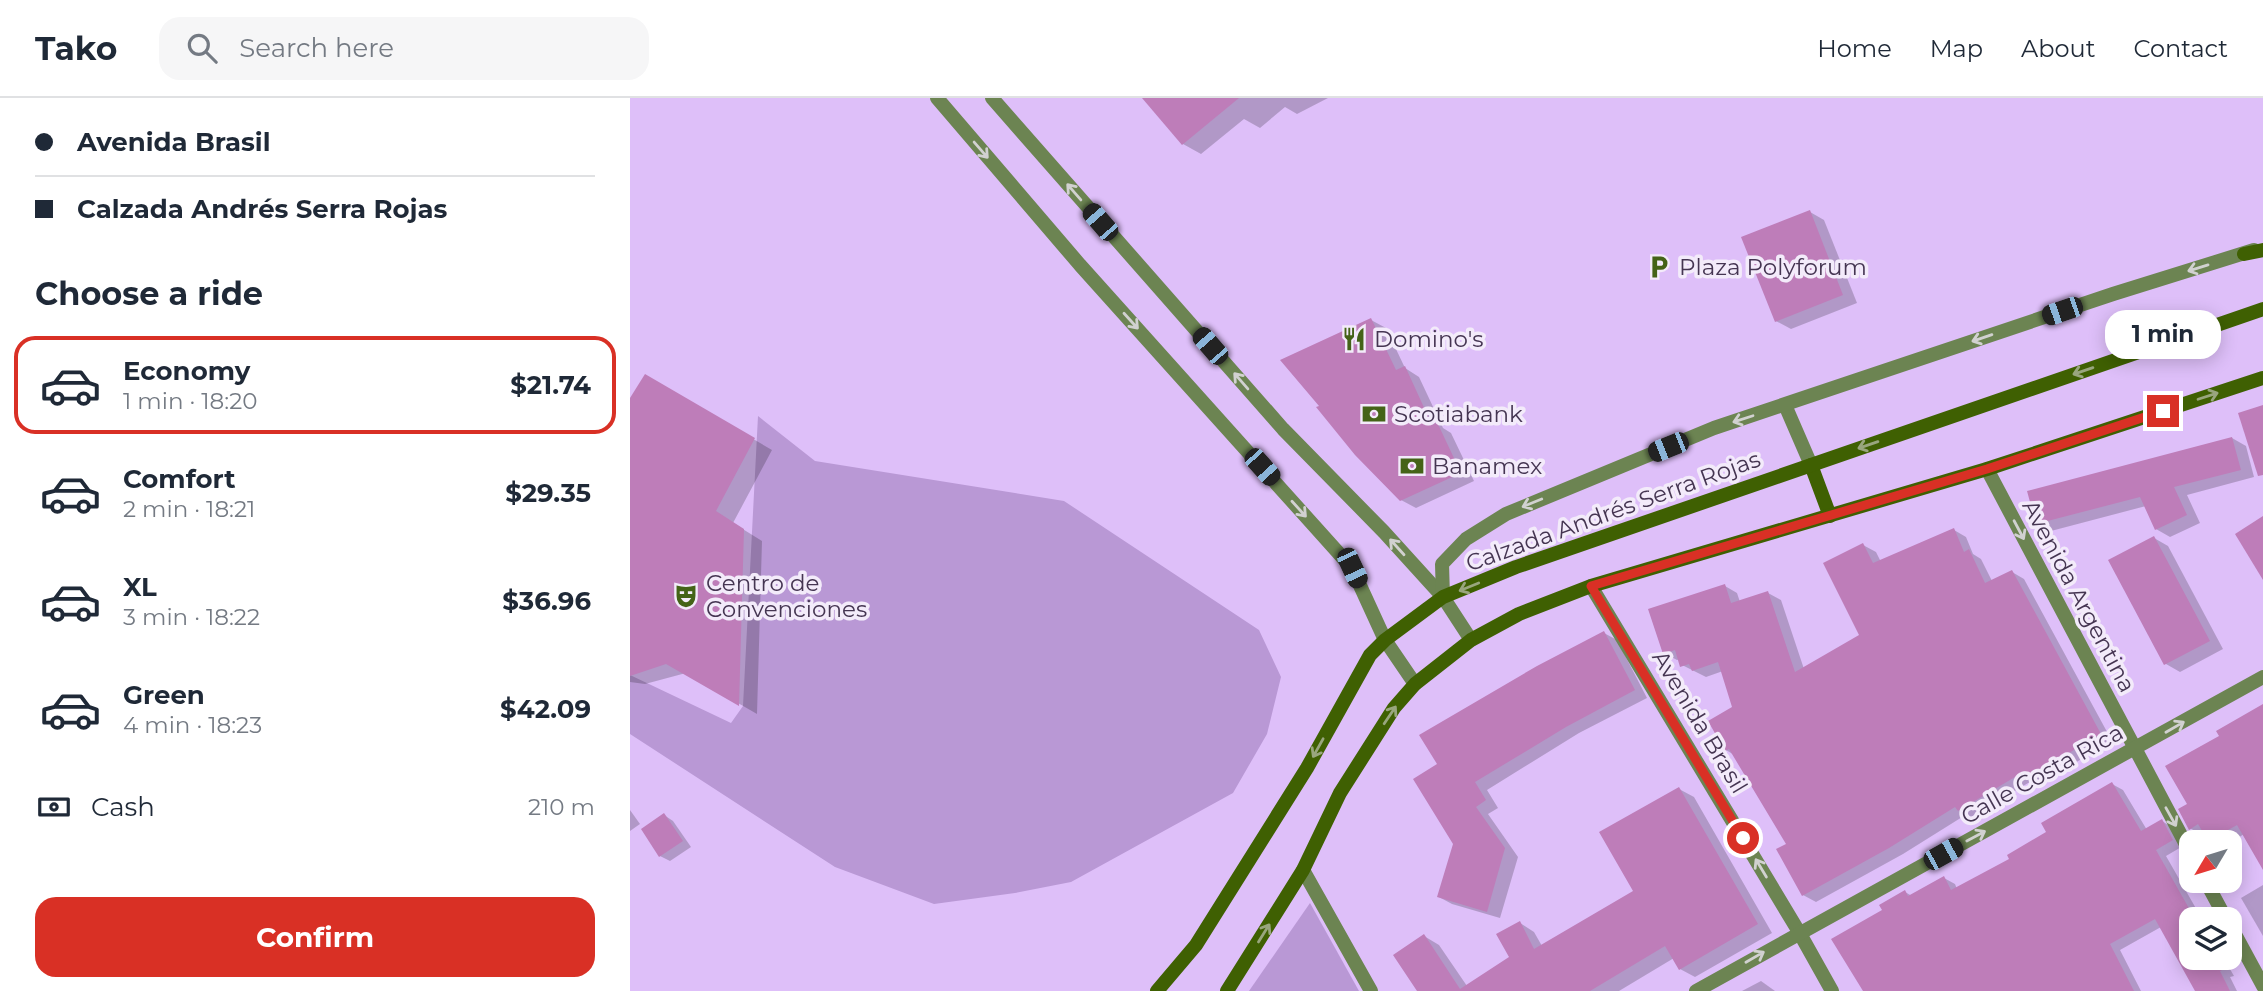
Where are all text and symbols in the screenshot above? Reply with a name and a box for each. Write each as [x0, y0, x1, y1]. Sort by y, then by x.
search box [159, 17, 649, 80]
text: Tako [35, 28, 117, 68]
icon: search [183, 29, 221, 67]
text: Search here [239, 32, 394, 64]
text: Home [1817, 34, 1892, 63]
text: Map [1930, 34, 1983, 63]
text: About [2021, 34, 2095, 63]
text: Contact [2133, 34, 2228, 63]
text: Avenida Brasil [77, 126, 271, 158]
one-way arrow [973, 140, 989, 158]
one-way arrow [1066, 183, 1082, 201]
text: Calzada Andrés Serra Rojas [77, 193, 447, 225]
car [1079, 199, 1122, 245]
parking icon: Plaza Polyforum [1645, 253, 1673, 281]
place label: Plaza Polyforum [1679, 253, 1867, 281]
one-way arrow [2188, 263, 2210, 275]
text: Choose a ride [35, 274, 263, 313]
car [2039, 294, 2086, 328]
callout: 1 min [2105, 310, 2221, 358]
one-way arrow [1123, 312, 1139, 330]
text: 1 min [2132, 320, 2194, 348]
car [1189, 323, 1232, 369]
restaurant icon: Domino's [1340, 325, 1368, 353]
place label: Domino's [1374, 325, 1484, 353]
one-way arrow [1972, 333, 1994, 345]
icon: car [39, 354, 102, 417]
text: Economy [123, 355, 250, 387]
one-way arrow [2072, 366, 2094, 378]
text: $21.74 [510, 369, 591, 401]
one-way arrow [1233, 372, 1249, 390]
text: 1 min · 18:20 [123, 387, 257, 415]
one-way arrow [2197, 389, 2219, 402]
route end [2147, 395, 2179, 427]
bank icon: Scotiabank [1360, 400, 1388, 428]
place label: Scotiabank [1394, 400, 1523, 428]
one-way arrow [1733, 413, 1755, 426]
car [1645, 429, 1692, 465]
one-way arrow [1857, 440, 1879, 452]
car [1241, 444, 1284, 490]
street label: Calzada Andrés Serra Rojas [1462, 445, 1764, 577]
bank icon: Banamex [1398, 452, 1426, 480]
place label: Banamex [1432, 452, 1542, 480]
icon: car [39, 462, 102, 525]
text: Comfort [123, 463, 235, 495]
text: $29.35 [505, 477, 591, 509]
text: 2 min · 18:21 [123, 495, 255, 523]
street label: Avenida Argentina [2016, 495, 2142, 697]
one-way arrow [1522, 497, 1543, 510]
one-way arrow [1291, 500, 1307, 518]
one-way arrow [2012, 519, 2026, 539]
one-way arrow [1389, 538, 1405, 556]
car [1334, 545, 1371, 591]
place label: Centro de Convenciones [706, 569, 867, 623]
icon: car [39, 570, 102, 633]
text: XL [123, 571, 157, 603]
one-way arrow [1458, 581, 1480, 594]
theatre icon: Centro de Convenciones [672, 582, 700, 610]
text: $36.96 [502, 585, 591, 617]
text: 3 min · 18:22 [123, 603, 260, 631]
street label: Avenida Brasil [1646, 646, 1754, 798]
icon: car [39, 678, 102, 741]
text: Green [123, 679, 205, 711]
text: $42.09 [500, 693, 591, 725]
one-way arrow [1383, 706, 1397, 726]
text: 4 min · 18:23 [123, 711, 262, 739]
street label: Calle Costa Rica [1956, 718, 2128, 830]
one-way arrow [2165, 720, 2185, 734]
one-way arrow [1311, 737, 1324, 758]
icon: cash [35, 788, 73, 826]
text: Cash [91, 791, 155, 823]
text: 210 m [528, 793, 595, 821]
one-way arrow [2164, 807, 2178, 827]
route start [1727, 822, 1759, 854]
one-way arrow [1965, 829, 1986, 842]
north arrow [2179, 830, 2242, 892]
map controls [2179, 830, 2242, 970]
car [1920, 835, 1967, 873]
one-way arrow [1754, 859, 1768, 879]
button: Confirm [35, 897, 595, 977]
button: layers [2179, 907, 2242, 970]
one-way arrow [1257, 924, 1271, 944]
one-way arrow [1744, 950, 1765, 963]

